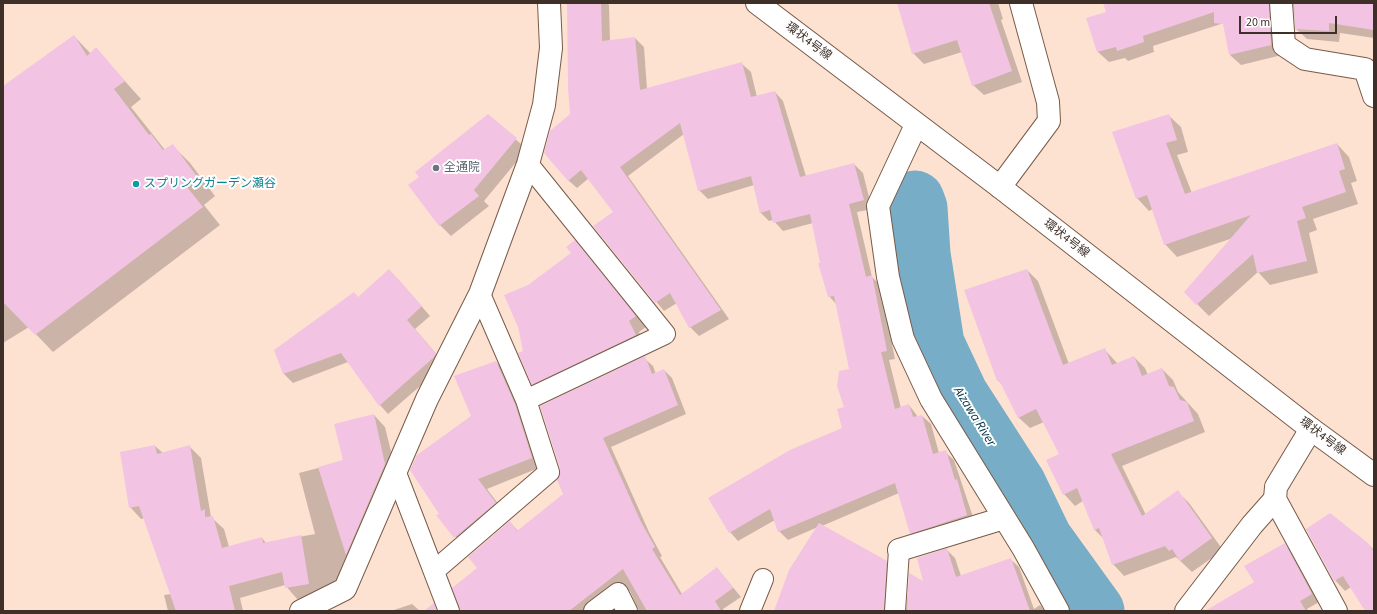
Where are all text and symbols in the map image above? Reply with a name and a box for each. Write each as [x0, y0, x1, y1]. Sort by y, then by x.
scale bar [1241, 8, 1339, 34]
text: 20 m [1246, 14, 1270, 31]
street label: 環状4号線 [782, 20, 834, 64]
place label: 全通院 [444, 161, 480, 175]
marker: 全通院 [431, 163, 441, 173]
place label: スプリングガーデン瀬谷 [144, 177, 276, 191]
marker: スプリングガーデン瀬谷 [131, 179, 141, 189]
street label: 環状4号線 [1040, 217, 1092, 261]
water label: Aizawa River [950, 384, 998, 450]
street label: 環状4号線 [1296, 415, 1348, 459]

